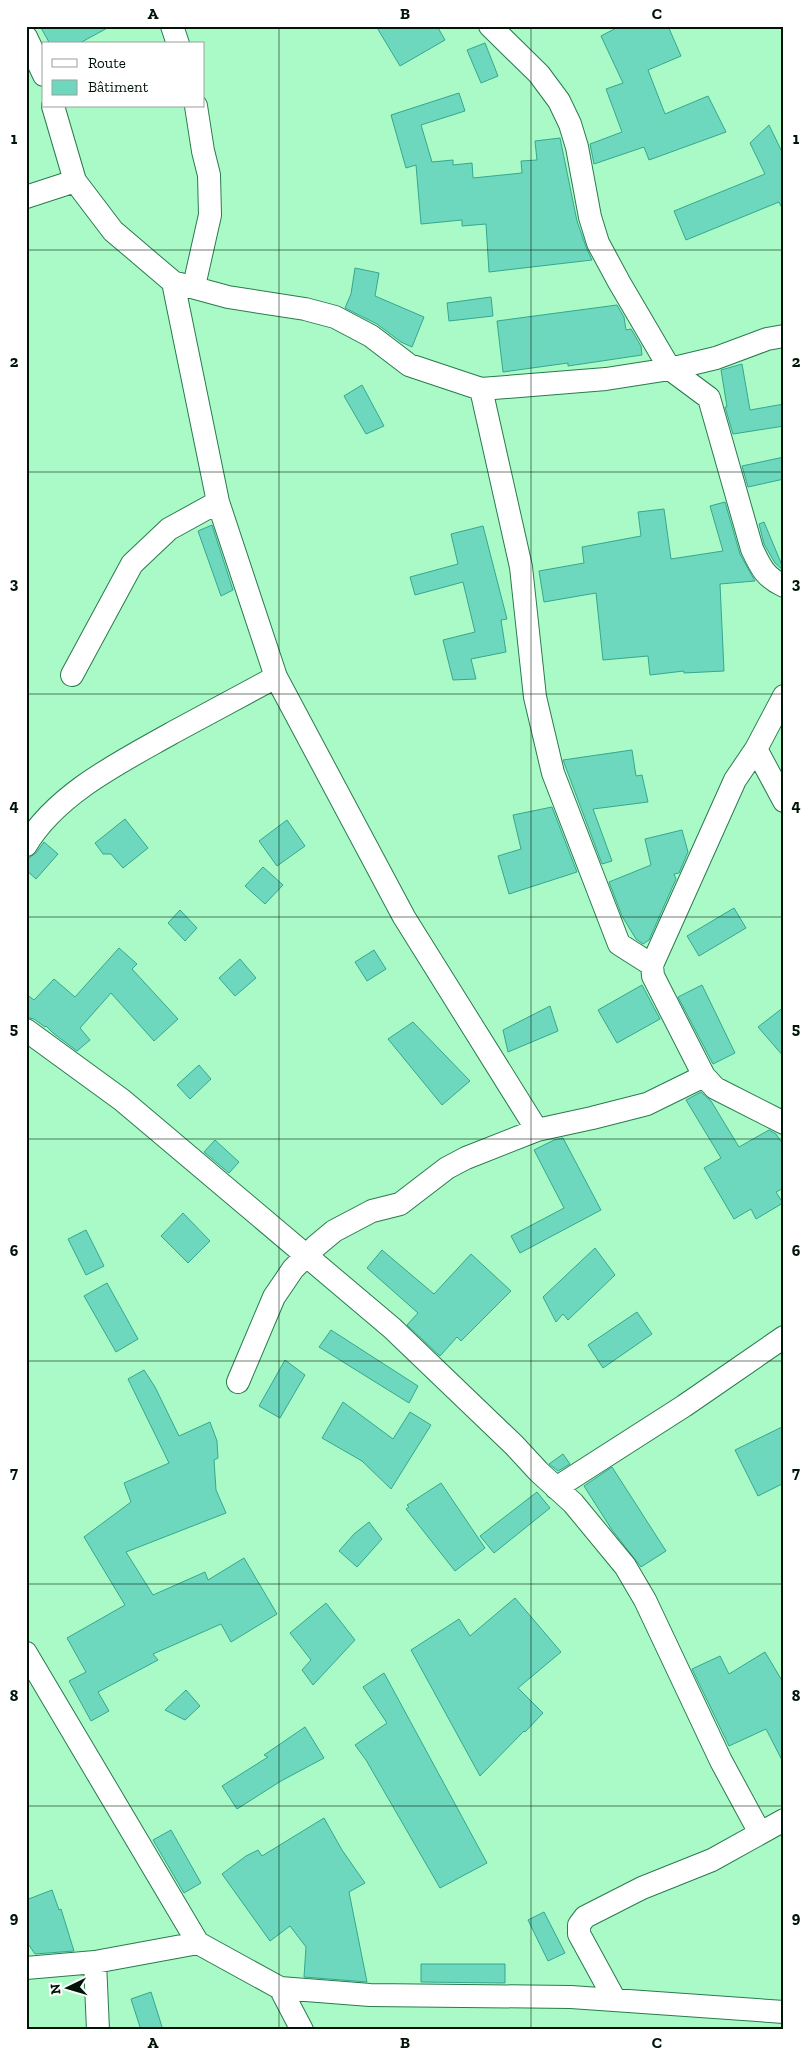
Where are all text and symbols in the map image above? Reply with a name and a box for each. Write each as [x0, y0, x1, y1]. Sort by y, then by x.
text: A [148, 4, 159, 23]
text: B [400, 4, 410, 23]
text: C [652, 4, 662, 23]
legend [42, 42, 205, 108]
text: Route [88, 54, 126, 72]
text: Bâtiment [88, 78, 149, 96]
text: 1 [11, 129, 18, 148]
text: 1 [793, 129, 800, 148]
text: 2 [10, 352, 19, 371]
text: 2 [792, 352, 801, 371]
text: 3 [10, 574, 19, 593]
text: 3 [792, 574, 801, 593]
text: 4 [9, 796, 19, 815]
text: 4 [791, 796, 801, 815]
text: 5 [10, 1019, 18, 1038]
text: 5 [792, 1019, 800, 1038]
text: 6 [10, 1241, 19, 1260]
text: 6 [792, 1241, 801, 1260]
text: 7 [10, 1463, 18, 1482]
text: 7 [792, 1463, 800, 1482]
text: 8 [10, 1686, 19, 1705]
text: 8 [792, 1686, 801, 1705]
text: 9 [10, 1908, 19, 1927]
text: 9 [792, 1908, 801, 1927]
north arrow [42, 1964, 92, 2014]
text: N [47, 1983, 64, 1995]
text: A [148, 2033, 159, 2052]
text: B [400, 2033, 410, 2052]
text: C [652, 2033, 662, 2052]

